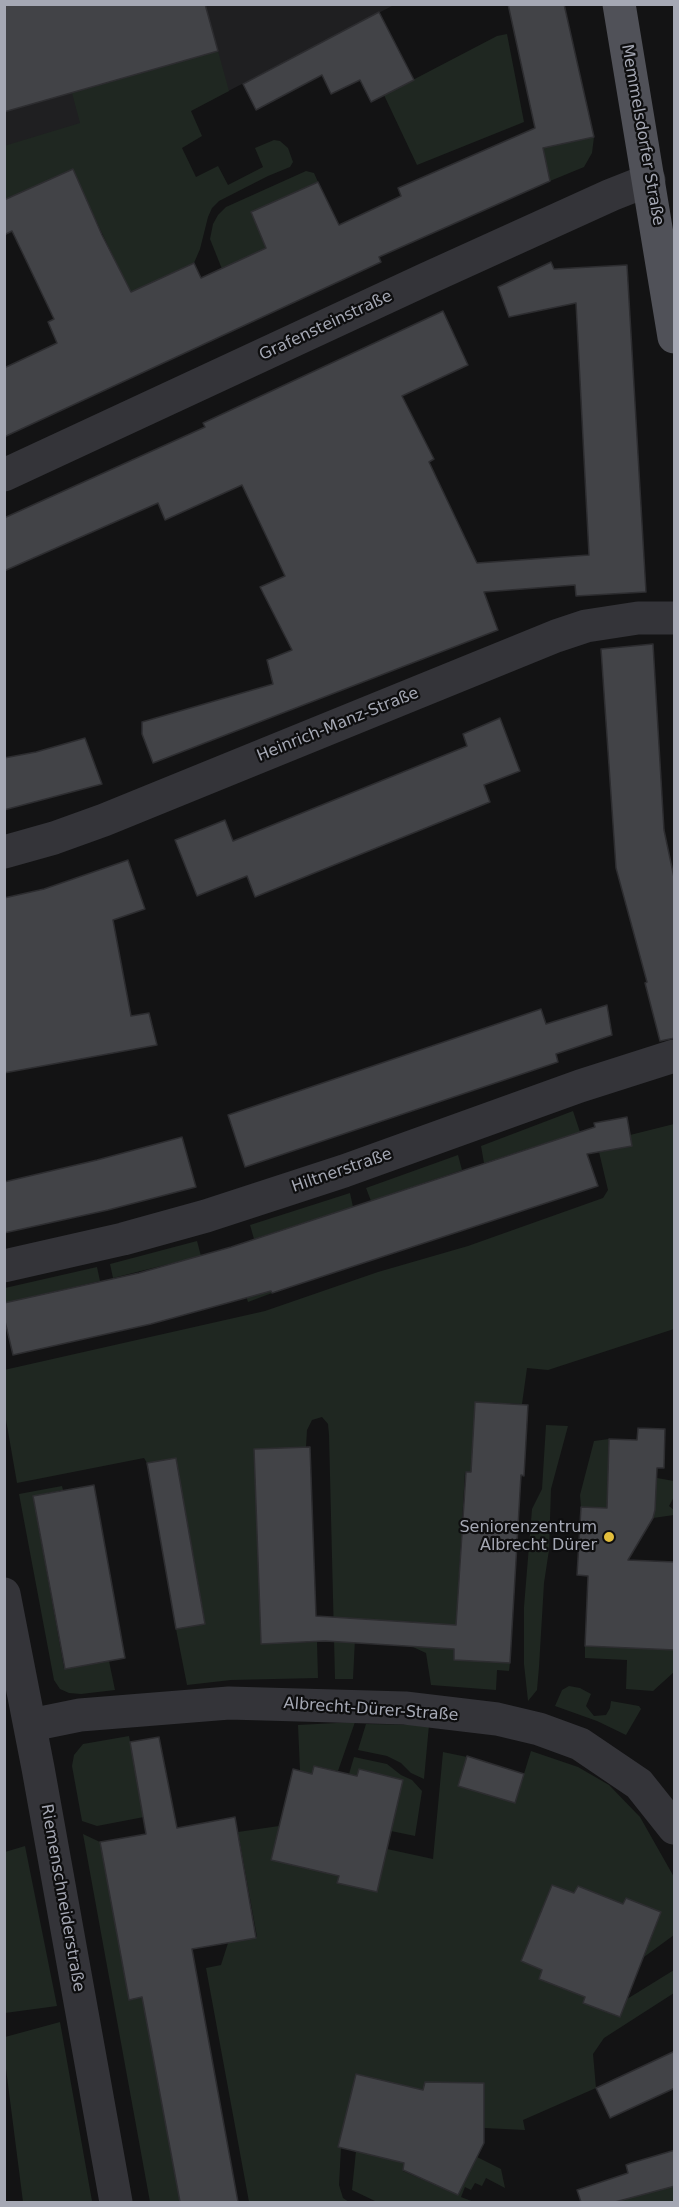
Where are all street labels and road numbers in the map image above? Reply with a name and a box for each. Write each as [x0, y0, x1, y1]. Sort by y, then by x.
street label: Memmelsdorfer Straße [617, 43, 667, 227]
street label: Grafensteinstraße [257, 287, 395, 365]
street label: Heinrich-Manz-Straße [254, 684, 422, 766]
street label: Hiltnerstraße [289, 1145, 395, 1197]
street label: Albrecht-Dürer-Straße [283, 1694, 459, 1726]
street label: Riemenschneiderstraße [36, 1803, 88, 1993]

